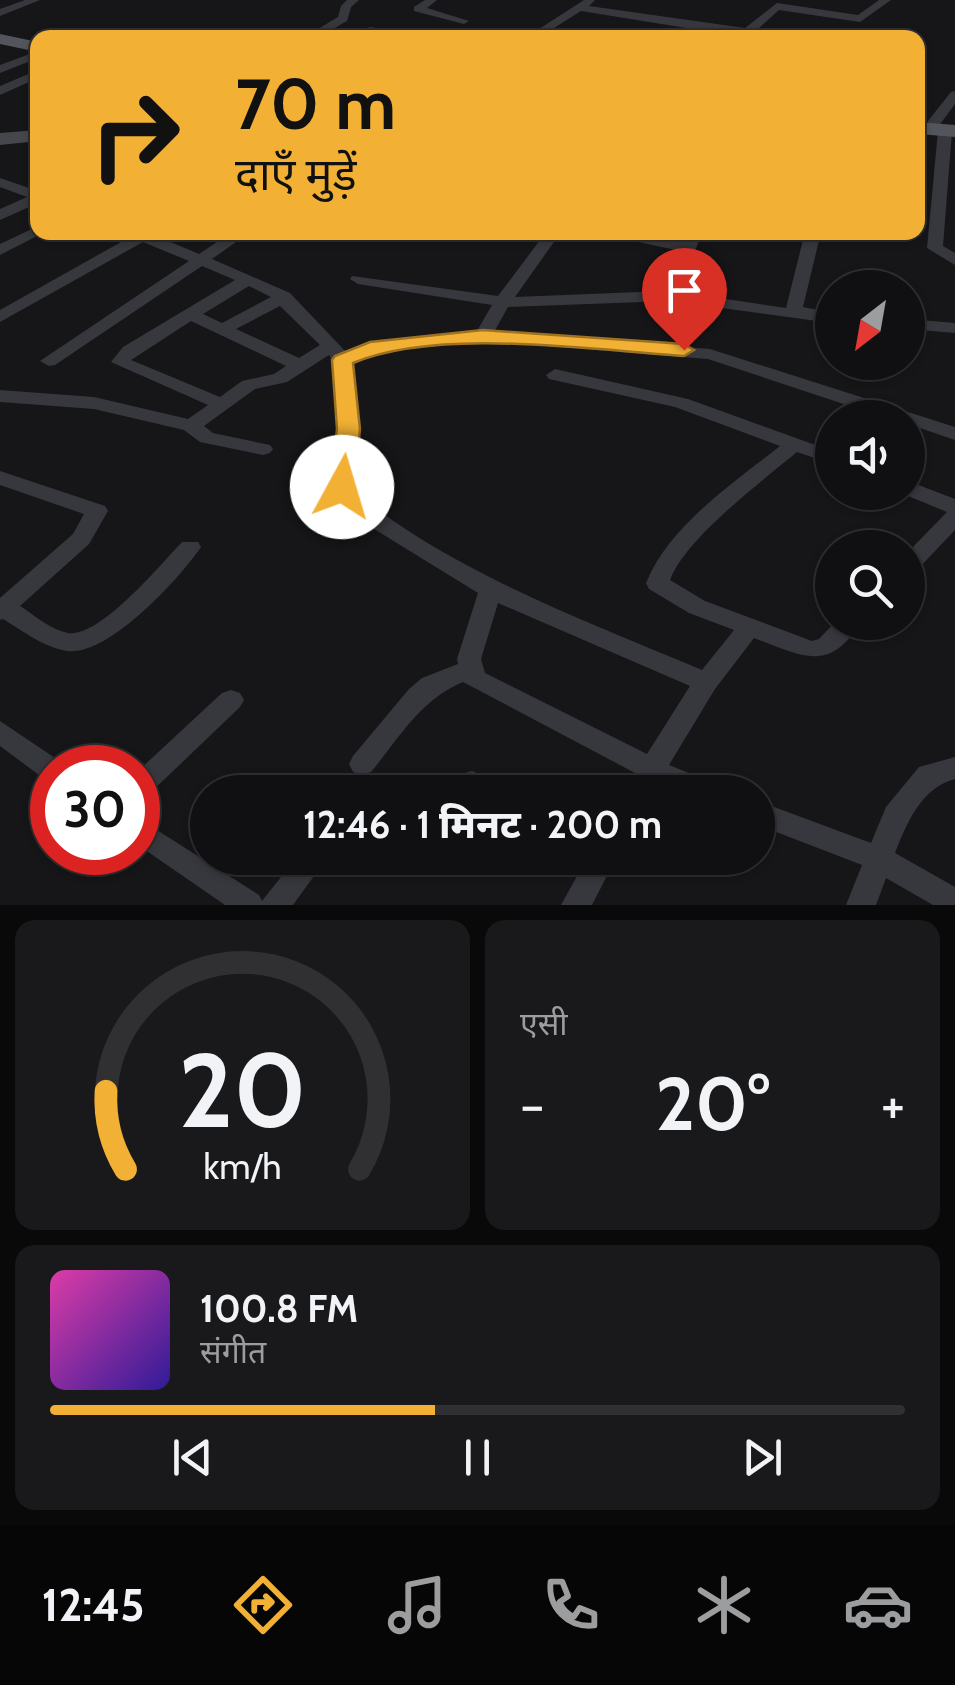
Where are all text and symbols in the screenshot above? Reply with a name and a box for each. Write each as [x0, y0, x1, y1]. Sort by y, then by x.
text: 70 m [235, 61, 396, 147]
icon: right [70, 70, 200, 200]
text: दाएँ मुड़ें [235, 147, 357, 201]
pin [642, 248, 727, 351]
icon: arrive [657, 263, 712, 318]
north arrow [815, 270, 925, 380]
map controls [815, 270, 925, 640]
button: sound [815, 400, 925, 510]
position arrow [290, 435, 394, 539]
button: search [815, 530, 925, 640]
speed limit sign: 30 [30, 745, 160, 875]
text: 12:46 · 1 मिनट · 200 m [303, 801, 662, 848]
text: एसी [520, 1004, 568, 1043]
text: 20 [178, 1027, 307, 1153]
text: 20° [655, 1058, 770, 1149]
text: − [520, 1071, 544, 1138]
text: + [881, 1071, 905, 1138]
text: km/h [203, 1145, 282, 1188]
text: 100.8 FM [200, 1285, 358, 1332]
text: संगीत [200, 1332, 266, 1371]
icon: previous [165, 1430, 220, 1485]
icon: pause [450, 1430, 505, 1485]
icon: next [735, 1430, 790, 1485]
icon: directions [228, 1570, 298, 1640]
icon: music [382, 1570, 452, 1640]
icon: phone [536, 1570, 606, 1640]
icon: climate [689, 1570, 759, 1640]
icon: car [843, 1570, 913, 1640]
text: 12:45 [42, 1578, 144, 1632]

